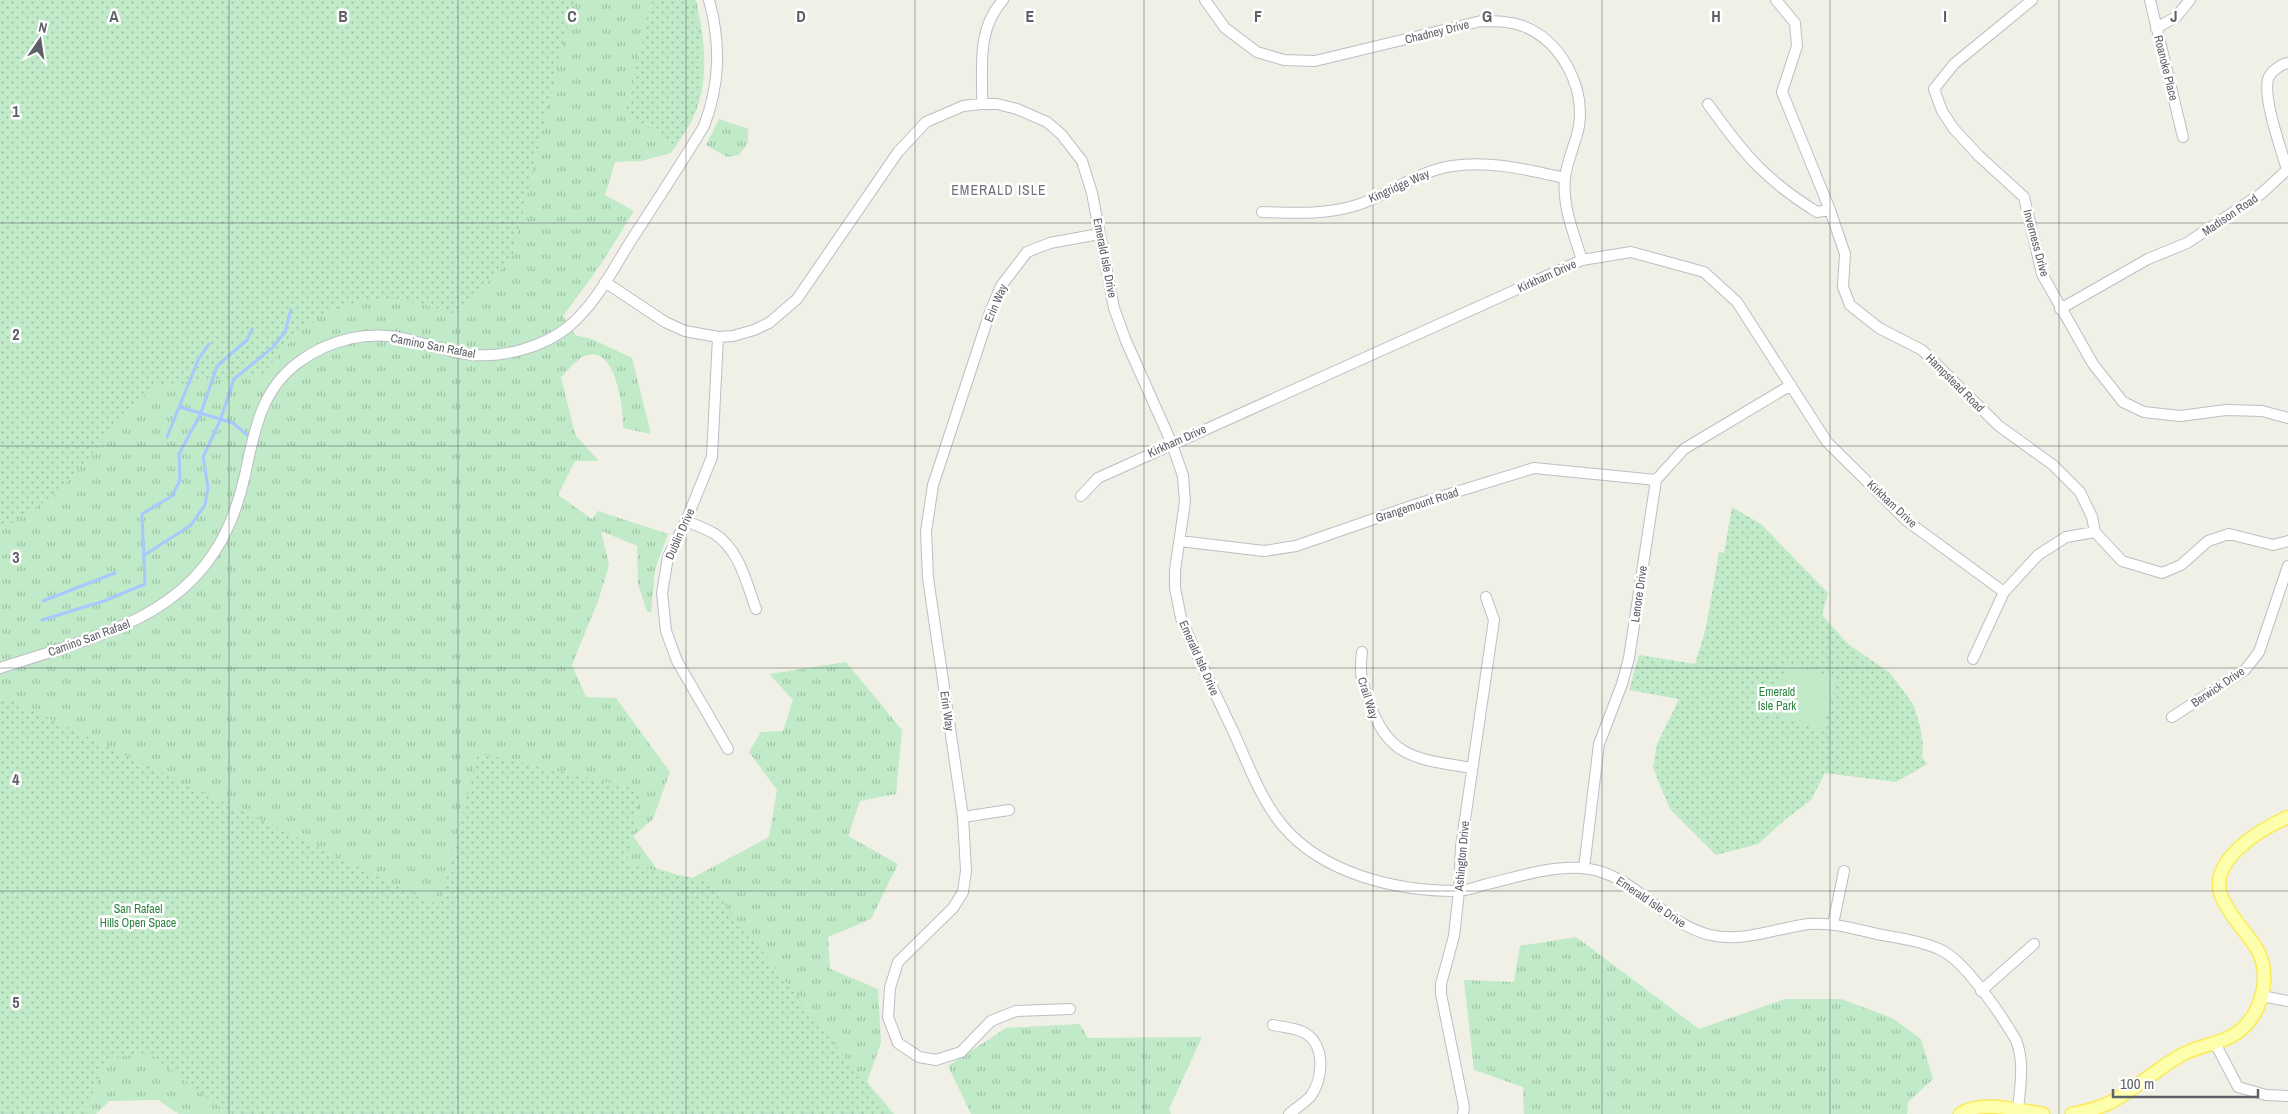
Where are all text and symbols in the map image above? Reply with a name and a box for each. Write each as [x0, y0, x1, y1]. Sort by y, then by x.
text: A [109, 5, 119, 27]
text: B [338, 5, 348, 27]
text: C [567, 5, 577, 27]
text: D [796, 5, 806, 27]
text: E [1026, 5, 1035, 27]
text: F [1254, 5, 1262, 27]
text: G [1482, 5, 1492, 27]
text: H [1711, 5, 1721, 27]
text: I [1943, 5, 1947, 27]
text: J [2170, 5, 2178, 27]
north arrow [15, 15, 65, 65]
street label: Chadney Drive [1403, 16, 1471, 48]
text: N [37, 18, 49, 37]
street label: Roanoke Place [2150, 34, 2182, 102]
text: 1 [12, 100, 20, 122]
street label: Kingridge Way [1366, 165, 1432, 206]
district label: EMERALD ISLE [951, 181, 1047, 199]
street label: Madison Road [2199, 190, 2261, 240]
street label: Inverness Drive [2019, 208, 2053, 278]
street label: Emerald Isle Drive [1089, 217, 1121, 299]
street label: Kirkham Drive [1515, 256, 1579, 296]
street label: Erin Way [981, 281, 1011, 325]
text: 2 [12, 323, 20, 345]
street label: Camino San Rafael [389, 330, 477, 362]
street label: Hampstead Road [1922, 350, 1988, 416]
street label: Kirkham Drive [1145, 421, 1209, 461]
street label: Kirkham Drive [1864, 477, 1920, 531]
street label: Grangemount Road [1373, 484, 1461, 526]
street label: Dublin Drive [662, 506, 698, 562]
text: 3 [12, 546, 20, 568]
street label: Lenore Drive [1627, 565, 1651, 623]
street label: Camino San Rafael [46, 616, 132, 660]
street label: Emerald Isle Drive [1175, 618, 1223, 698]
street label: Berwick Drive [2188, 663, 2248, 711]
street label: Crail Way [1354, 675, 1382, 721]
park label: Emerald Isle Park [1758, 684, 1796, 714]
street label: Erin Way [936, 690, 958, 732]
text: 4 [12, 768, 20, 790]
street label: Ashington Drive [1451, 820, 1473, 893]
street label: Emerald Isle Drive [1613, 873, 1689, 931]
park label: San Rafael Hills Open Space [100, 901, 176, 931]
text: 5 [12, 991, 20, 1013]
scale bar [2113, 1066, 2258, 1098]
text: 100 m [2120, 1073, 2154, 1094]

